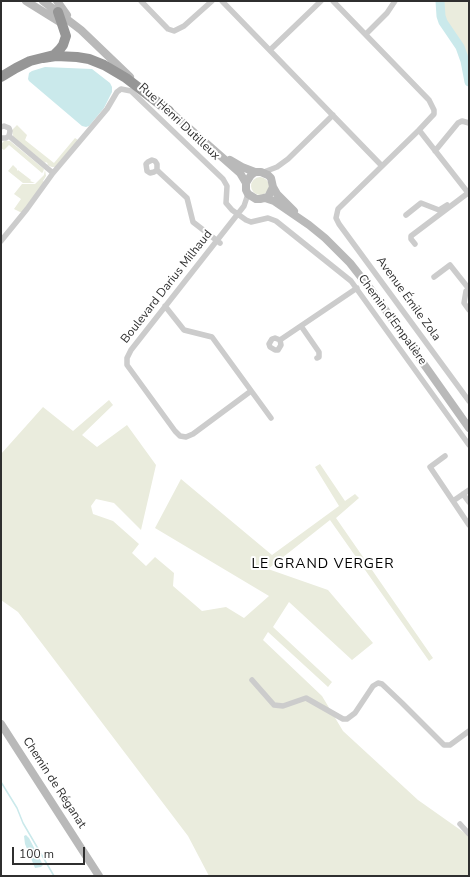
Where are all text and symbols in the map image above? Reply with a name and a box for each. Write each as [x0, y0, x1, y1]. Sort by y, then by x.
street label: Rue Henri Dutilleux [135, 81, 223, 163]
street label: Boulevard Darius Milhaud [118, 228, 216, 346]
street label: Avenue Émile Zola [373, 254, 443, 344]
street label: Chemin d'Empalière [354, 272, 430, 368]
district label: LE GRAND VERGER [251, 557, 395, 573]
street label: Chemin de Réganat [19, 735, 89, 831]
scale bar [14, 839, 87, 865]
text: 100 m [19, 846, 54, 862]

